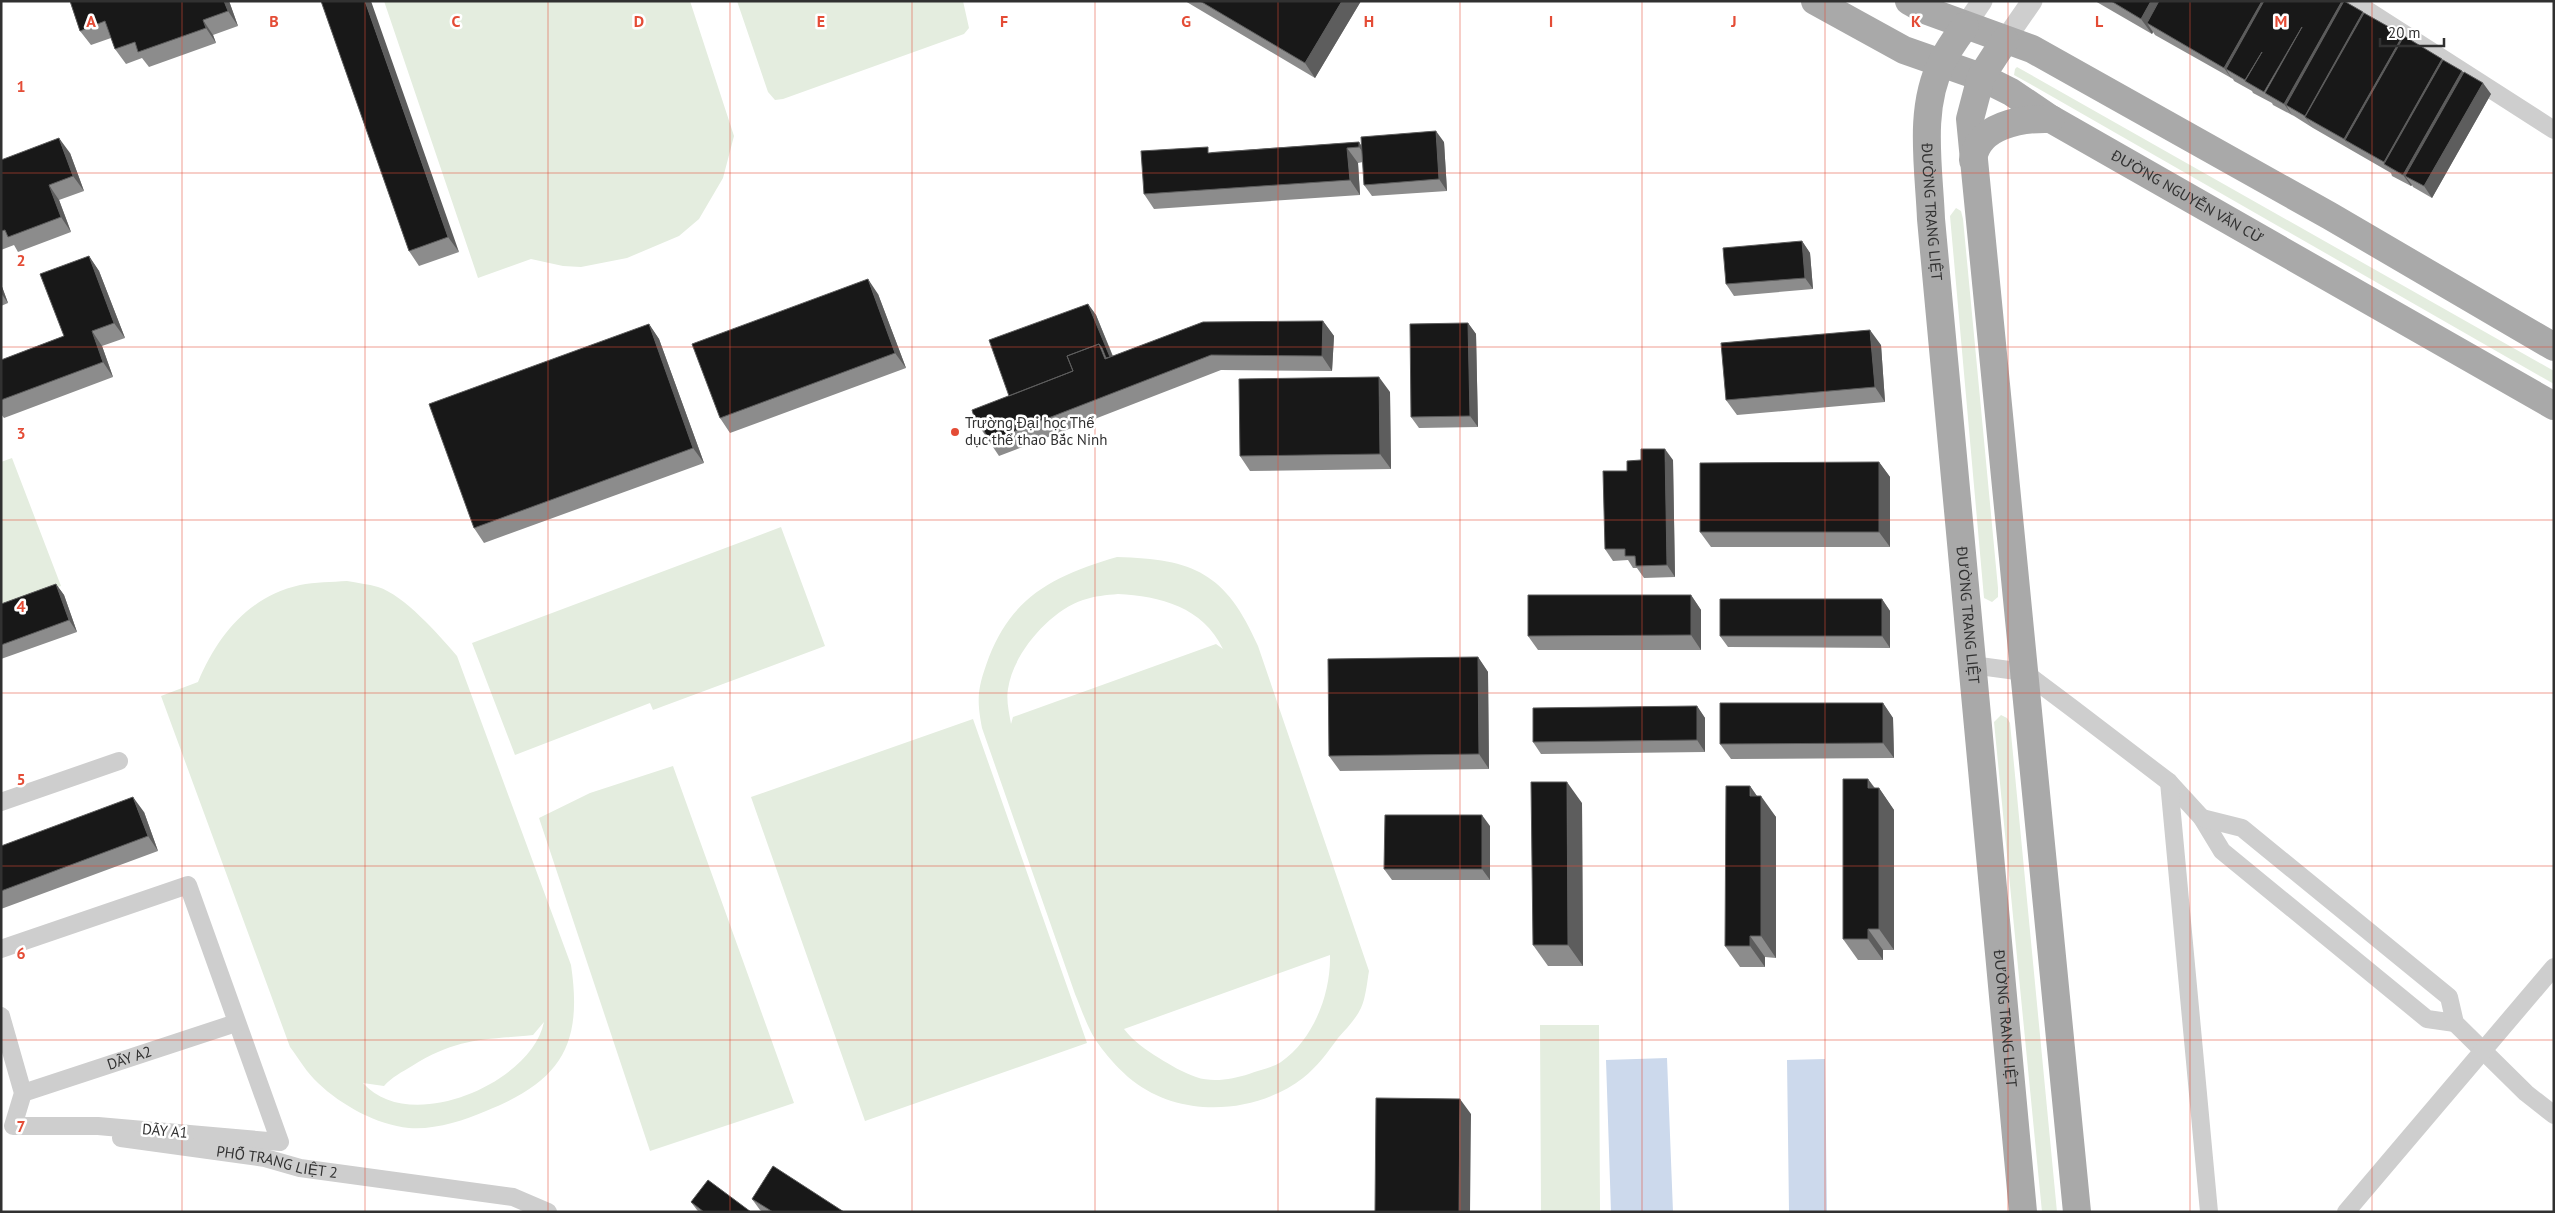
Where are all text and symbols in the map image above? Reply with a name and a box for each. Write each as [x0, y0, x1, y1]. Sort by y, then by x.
text: A [86, 11, 96, 31]
text: B [269, 11, 279, 31]
text: C [452, 11, 461, 31]
text: D [634, 11, 644, 31]
text: E [817, 11, 825, 31]
text: F [1000, 11, 1008, 31]
text: G [1181, 11, 1191, 31]
text: H [1364, 11, 1374, 31]
text: I [1549, 11, 1553, 31]
text: J [1730, 11, 1737, 31]
text: K [1911, 11, 1921, 31]
text: L [2095, 11, 2104, 31]
text: M [2275, 11, 2287, 31]
scale bar [2380, 15, 2444, 47]
text: 20 m [2388, 23, 2421, 42]
text: 1 [16, 76, 26, 96]
street label: ĐƯỜNG TRANG LIỆT [1918, 142, 1947, 282]
street label: ĐƯỜNG NGUYỄN VĂN CỪ [2107, 145, 2267, 247]
text: 2 [16, 250, 26, 270]
place label: Trường Đại học Thể dục thể thao Bắc Ninh [965, 413, 1107, 449]
text: 3 [16, 423, 26, 443]
marker: Trường Đại học Thể dục thể thao Bắc Ninh [949, 426, 961, 438]
street label: ĐƯỜNG TRANG LIỆT [1952, 545, 1984, 685]
text: 4 [16, 596, 26, 616]
text: 5 [16, 769, 26, 789]
text: 6 [16, 943, 26, 963]
street label: ĐƯỜNG TRANG LIỆT [1990, 948, 2021, 1089]
street label: DÃY A2 [105, 1041, 154, 1074]
text: 7 [16, 1116, 26, 1136]
street label: DÃY A1 [141, 1119, 189, 1142]
street label: PHỐ TRANG LIỆT 2 [215, 1141, 339, 1182]

